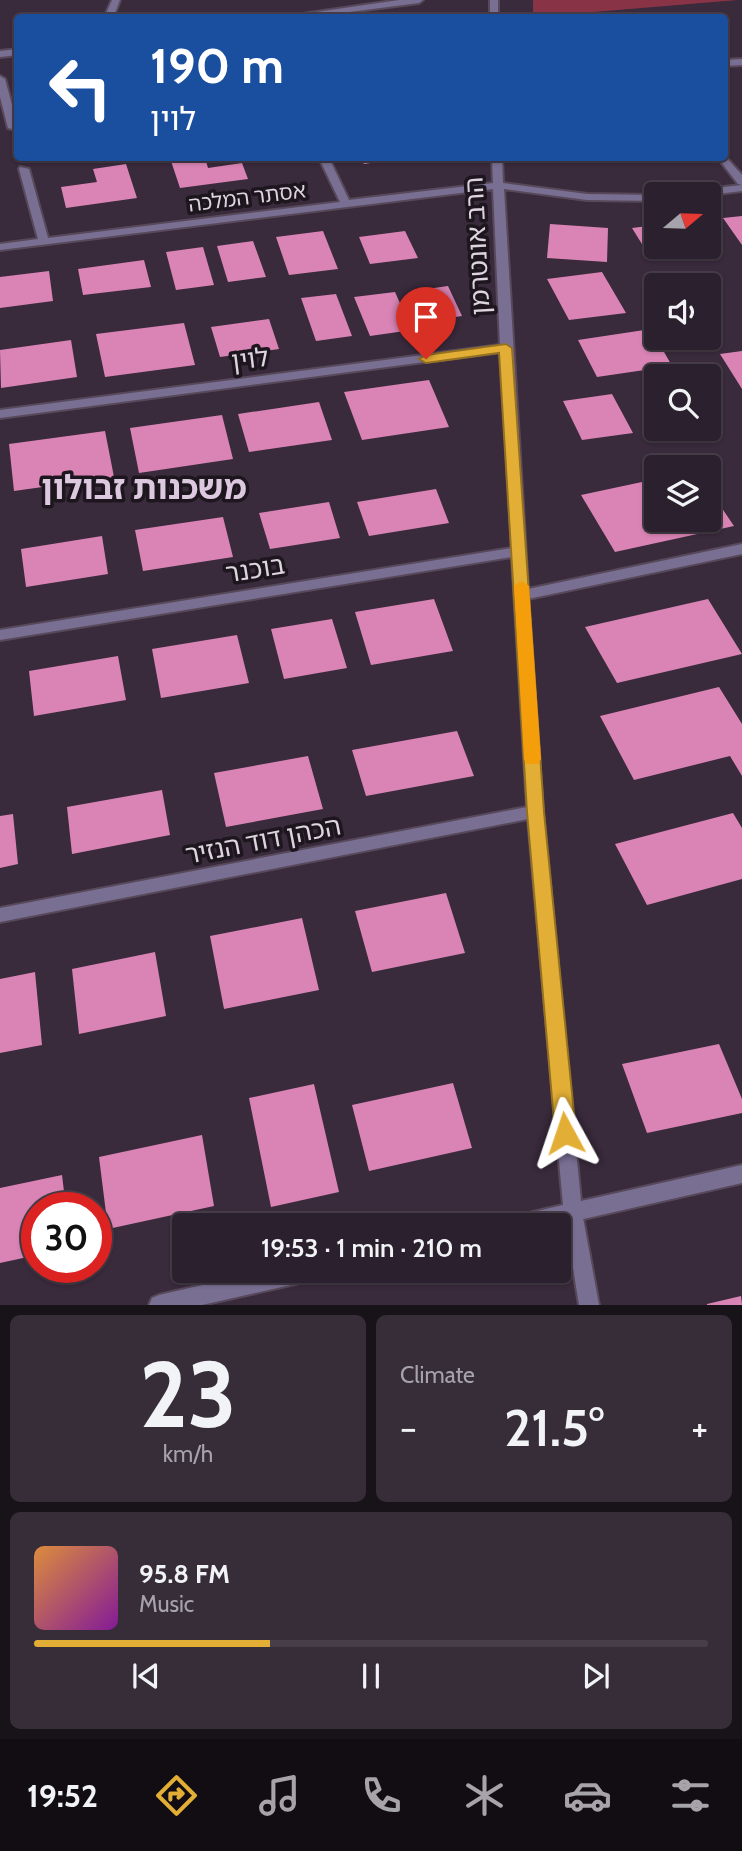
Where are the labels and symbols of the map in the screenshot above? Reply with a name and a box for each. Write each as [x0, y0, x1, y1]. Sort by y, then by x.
street label: הרב אונטרמן [457, 176, 497, 316]
street label: אסתר המלכה [187, 177, 307, 217]
north arrow [644, 182, 721, 259]
pin [396, 287, 456, 359]
street label: לוין [229, 341, 271, 377]
district label: משכנות זבולון [41, 467, 247, 507]
street label: בוכנר [223, 549, 287, 589]
street label: הכהן דוד הנזיר [183, 809, 343, 871]
position arrow [528, 1096, 602, 1170]
speed limit sign: 30 [21, 1192, 112, 1283]

